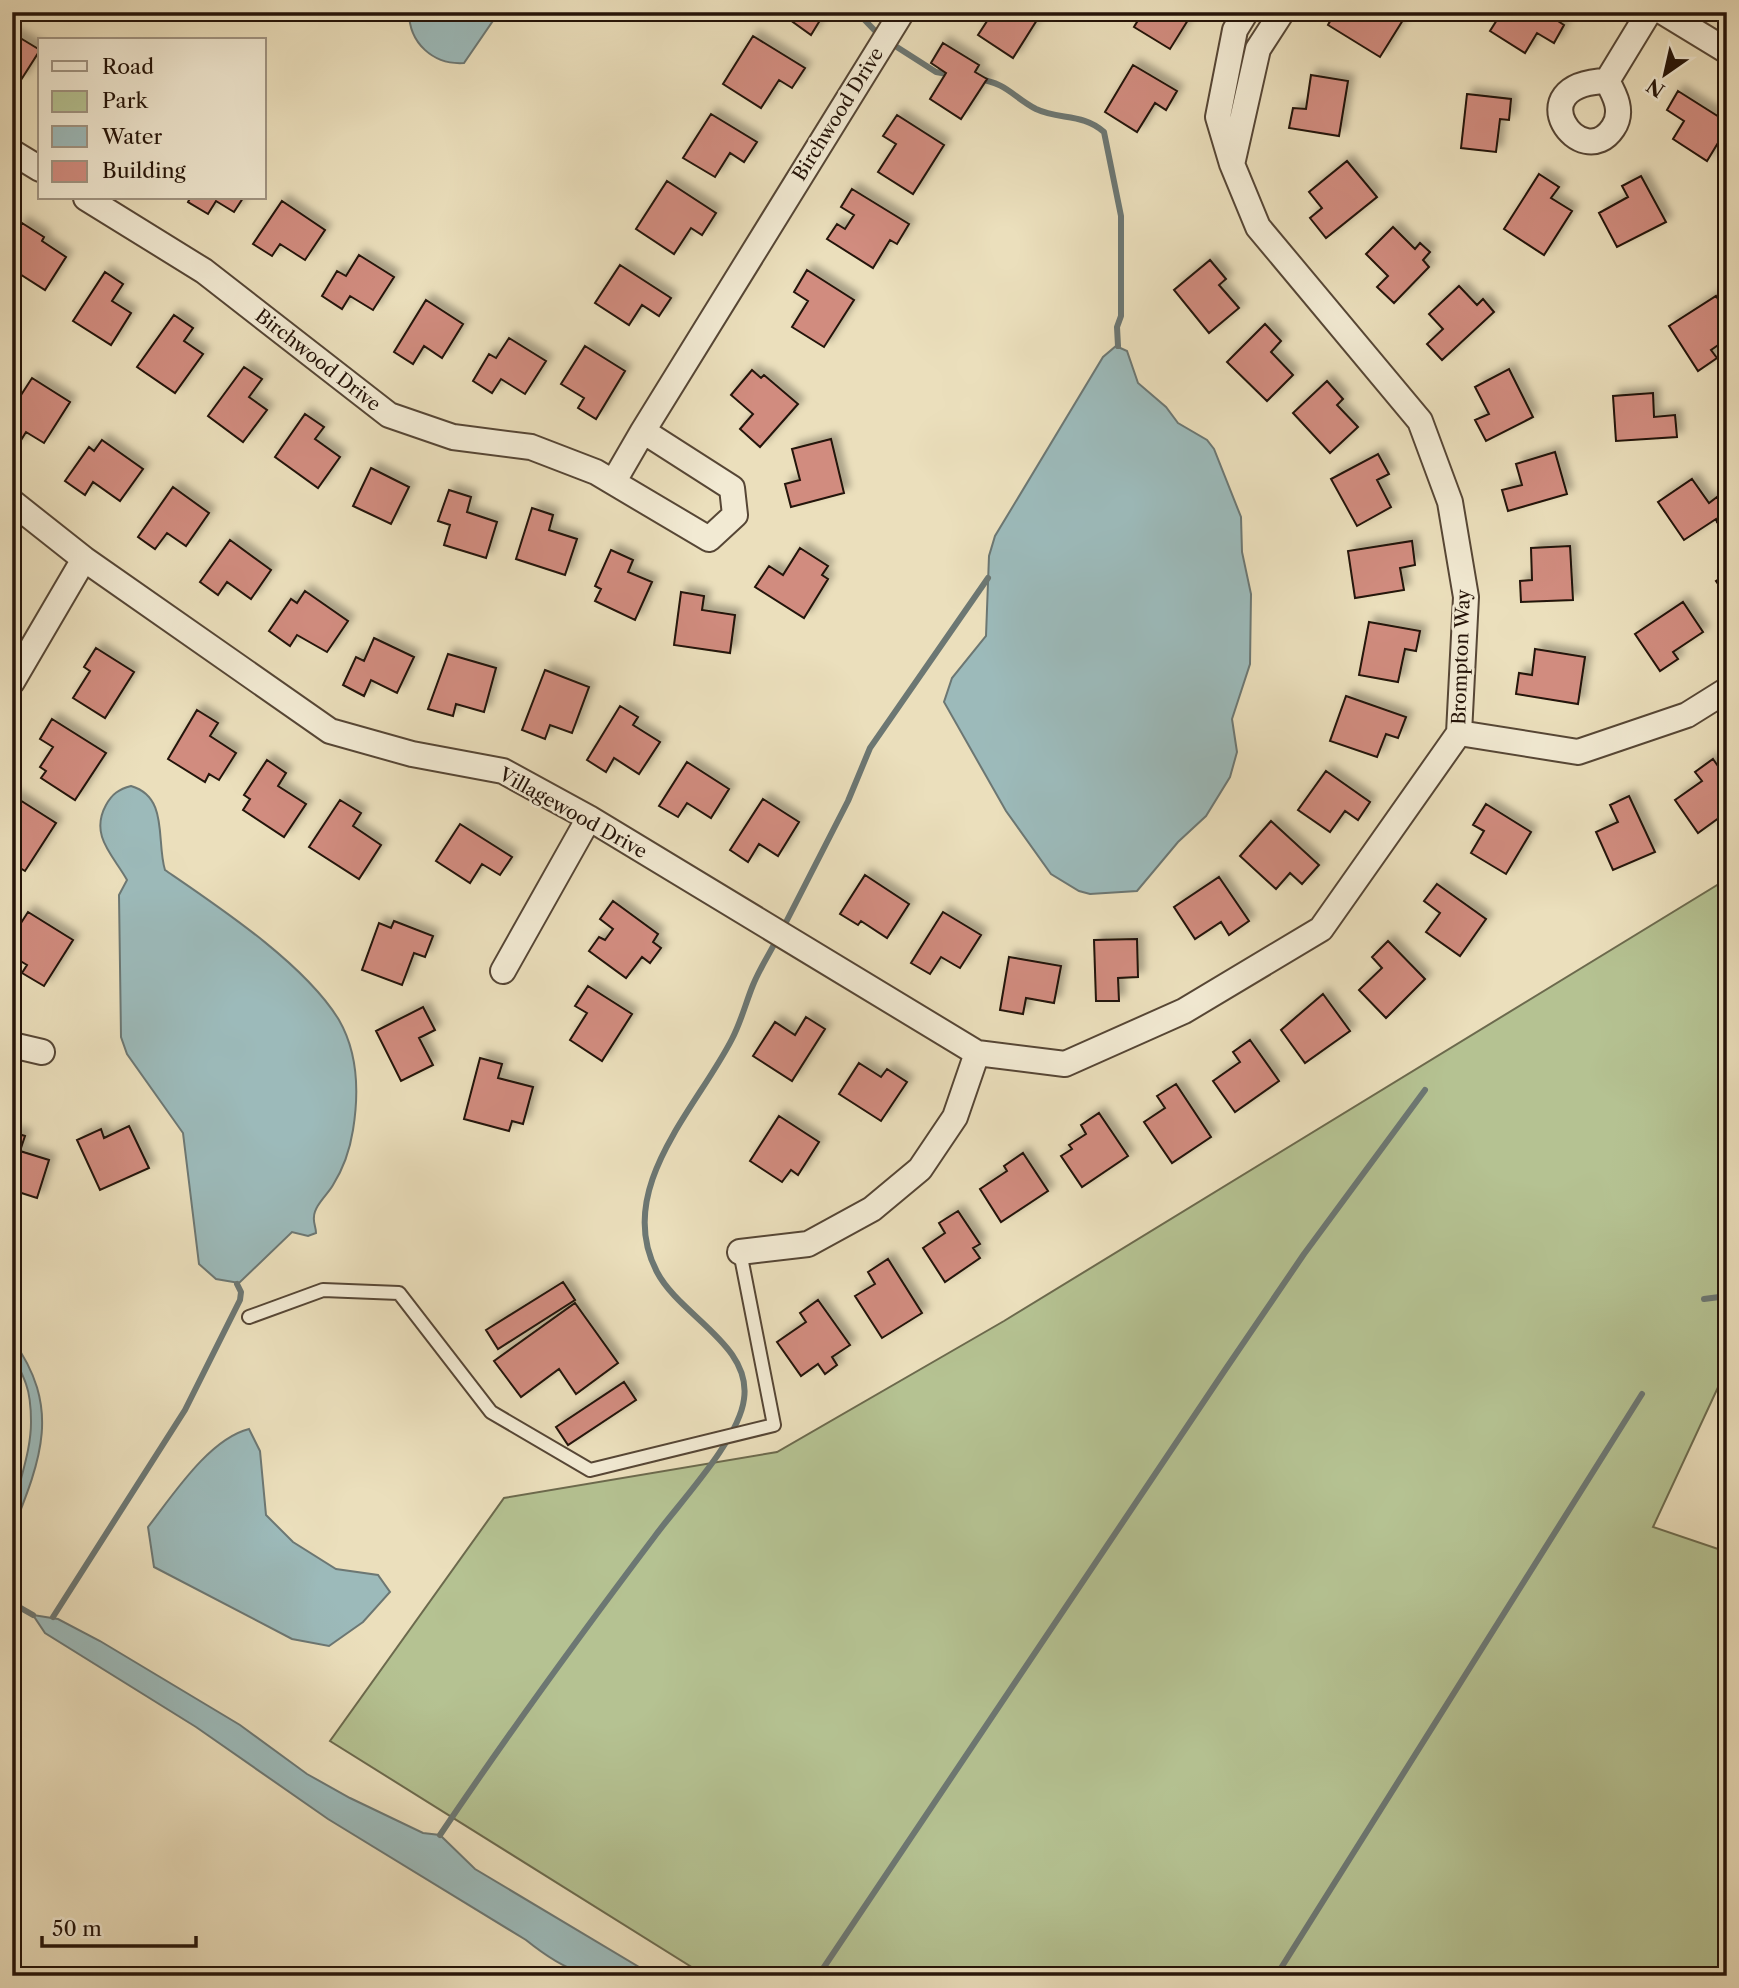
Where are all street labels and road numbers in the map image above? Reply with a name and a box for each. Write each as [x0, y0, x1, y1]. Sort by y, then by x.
street label: Birchwood Drive [788, 43, 888, 185]
street label: Birchwood Drive [251, 304, 385, 416]
street label: Brompton Way [1447, 588, 1475, 725]
street label: Villagewood Drive [494, 762, 651, 863]

